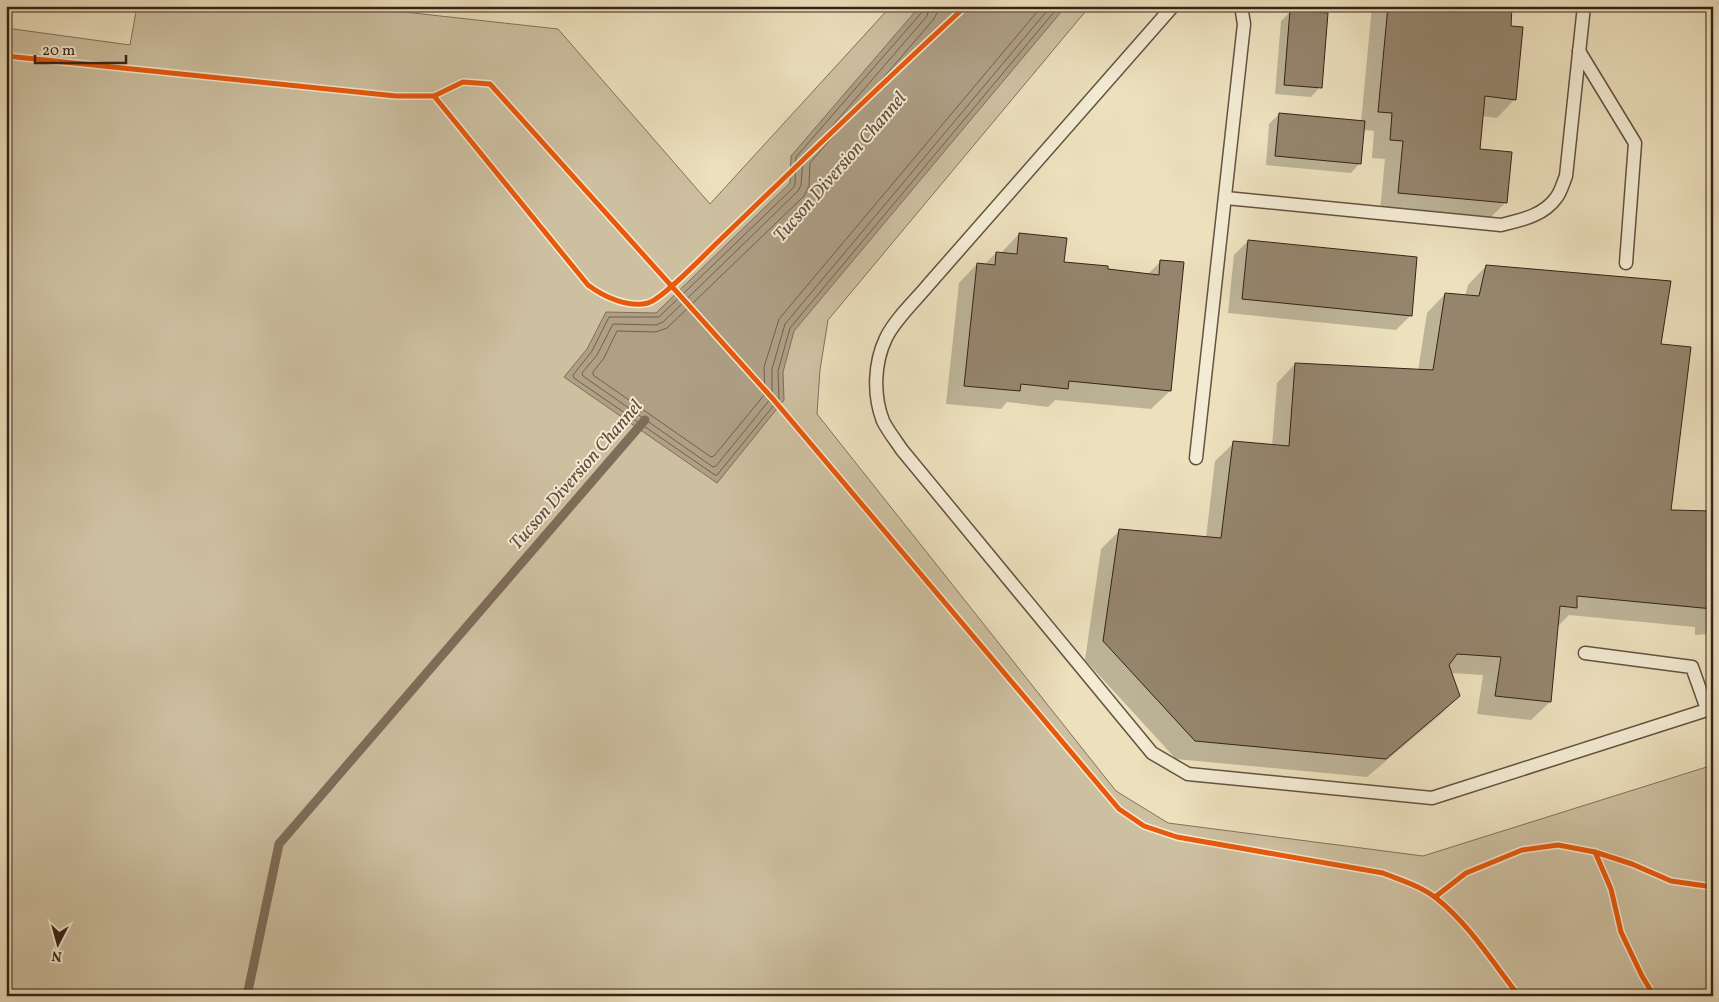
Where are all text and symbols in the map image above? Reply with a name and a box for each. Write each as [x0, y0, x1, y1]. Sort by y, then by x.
scale bar [35, 32, 126, 64]
text: 20 m [42, 41, 75, 62]
water label: Tucson Diversion Channel [768, 86, 913, 248]
water label: Tucson Diversion Channel [504, 394, 649, 556]
north arrow [32, 920, 82, 970]
text: N [51, 945, 63, 965]

